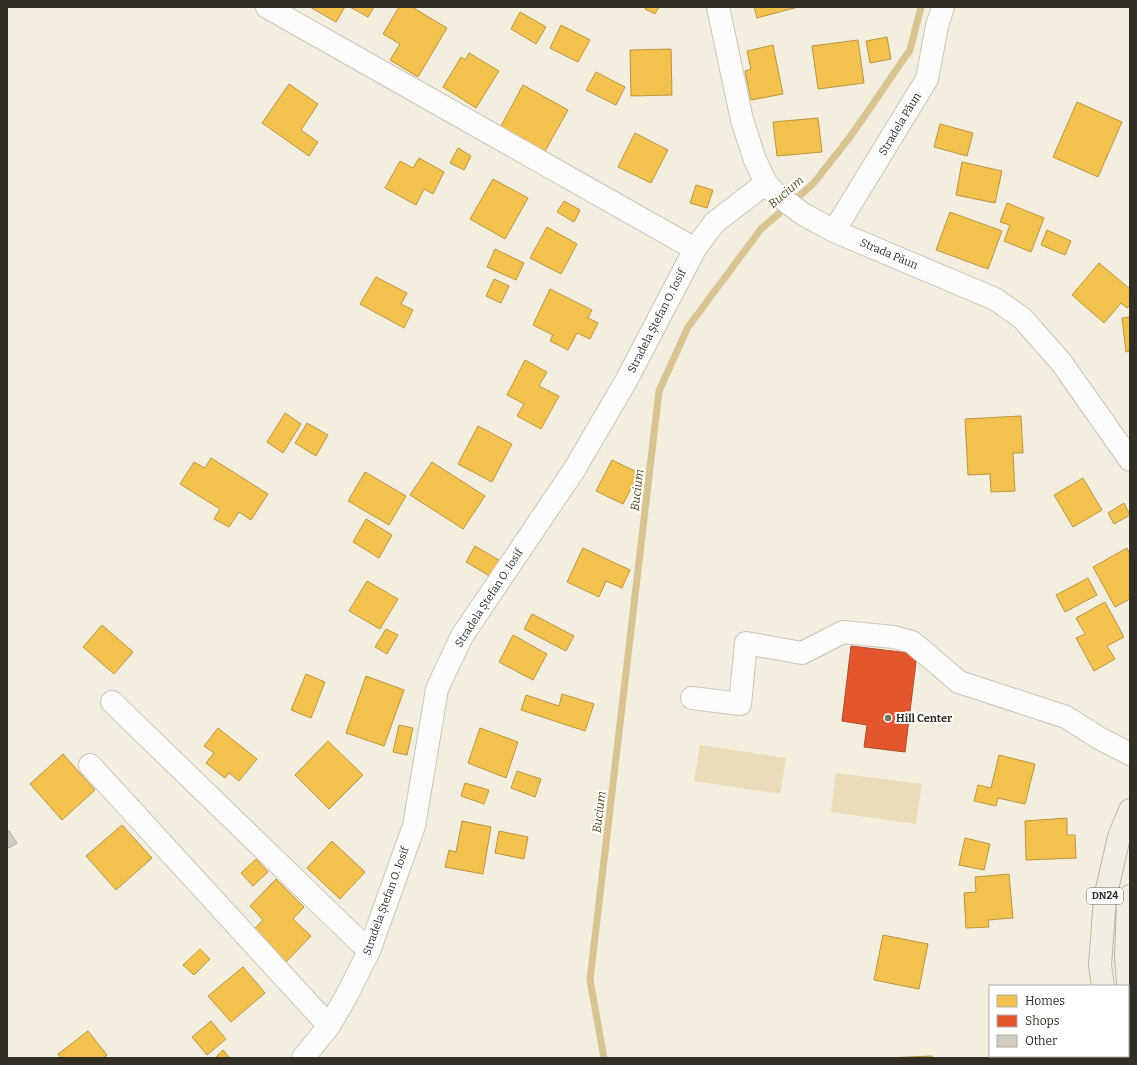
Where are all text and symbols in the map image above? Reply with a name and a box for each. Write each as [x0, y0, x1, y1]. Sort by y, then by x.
street label: Stradela Păun [876, 90, 924, 158]
water label: Bucium [766, 173, 806, 211]
street label: Strada Păun [858, 236, 920, 272]
street label: Stradela Ștefan O. Iosif [625, 266, 689, 375]
water label: Bucium [628, 468, 647, 512]
street label: Stradela Ștefan O. Iosif [452, 545, 526, 650]
place label: Hill Center [896, 712, 953, 725]
marker: Hill Center [883, 713, 893, 723]
water label: Bucium [590, 790, 609, 834]
street label: Stradela Ștefan O. Iosif [360, 844, 412, 957]
road number: DN24 [1087, 888, 1123, 904]
legend [989, 985, 1129, 1057]
text: Homes [1025, 994, 1065, 1008]
text: Shops [1025, 1014, 1060, 1028]
text: Other [1025, 1034, 1058, 1048]

